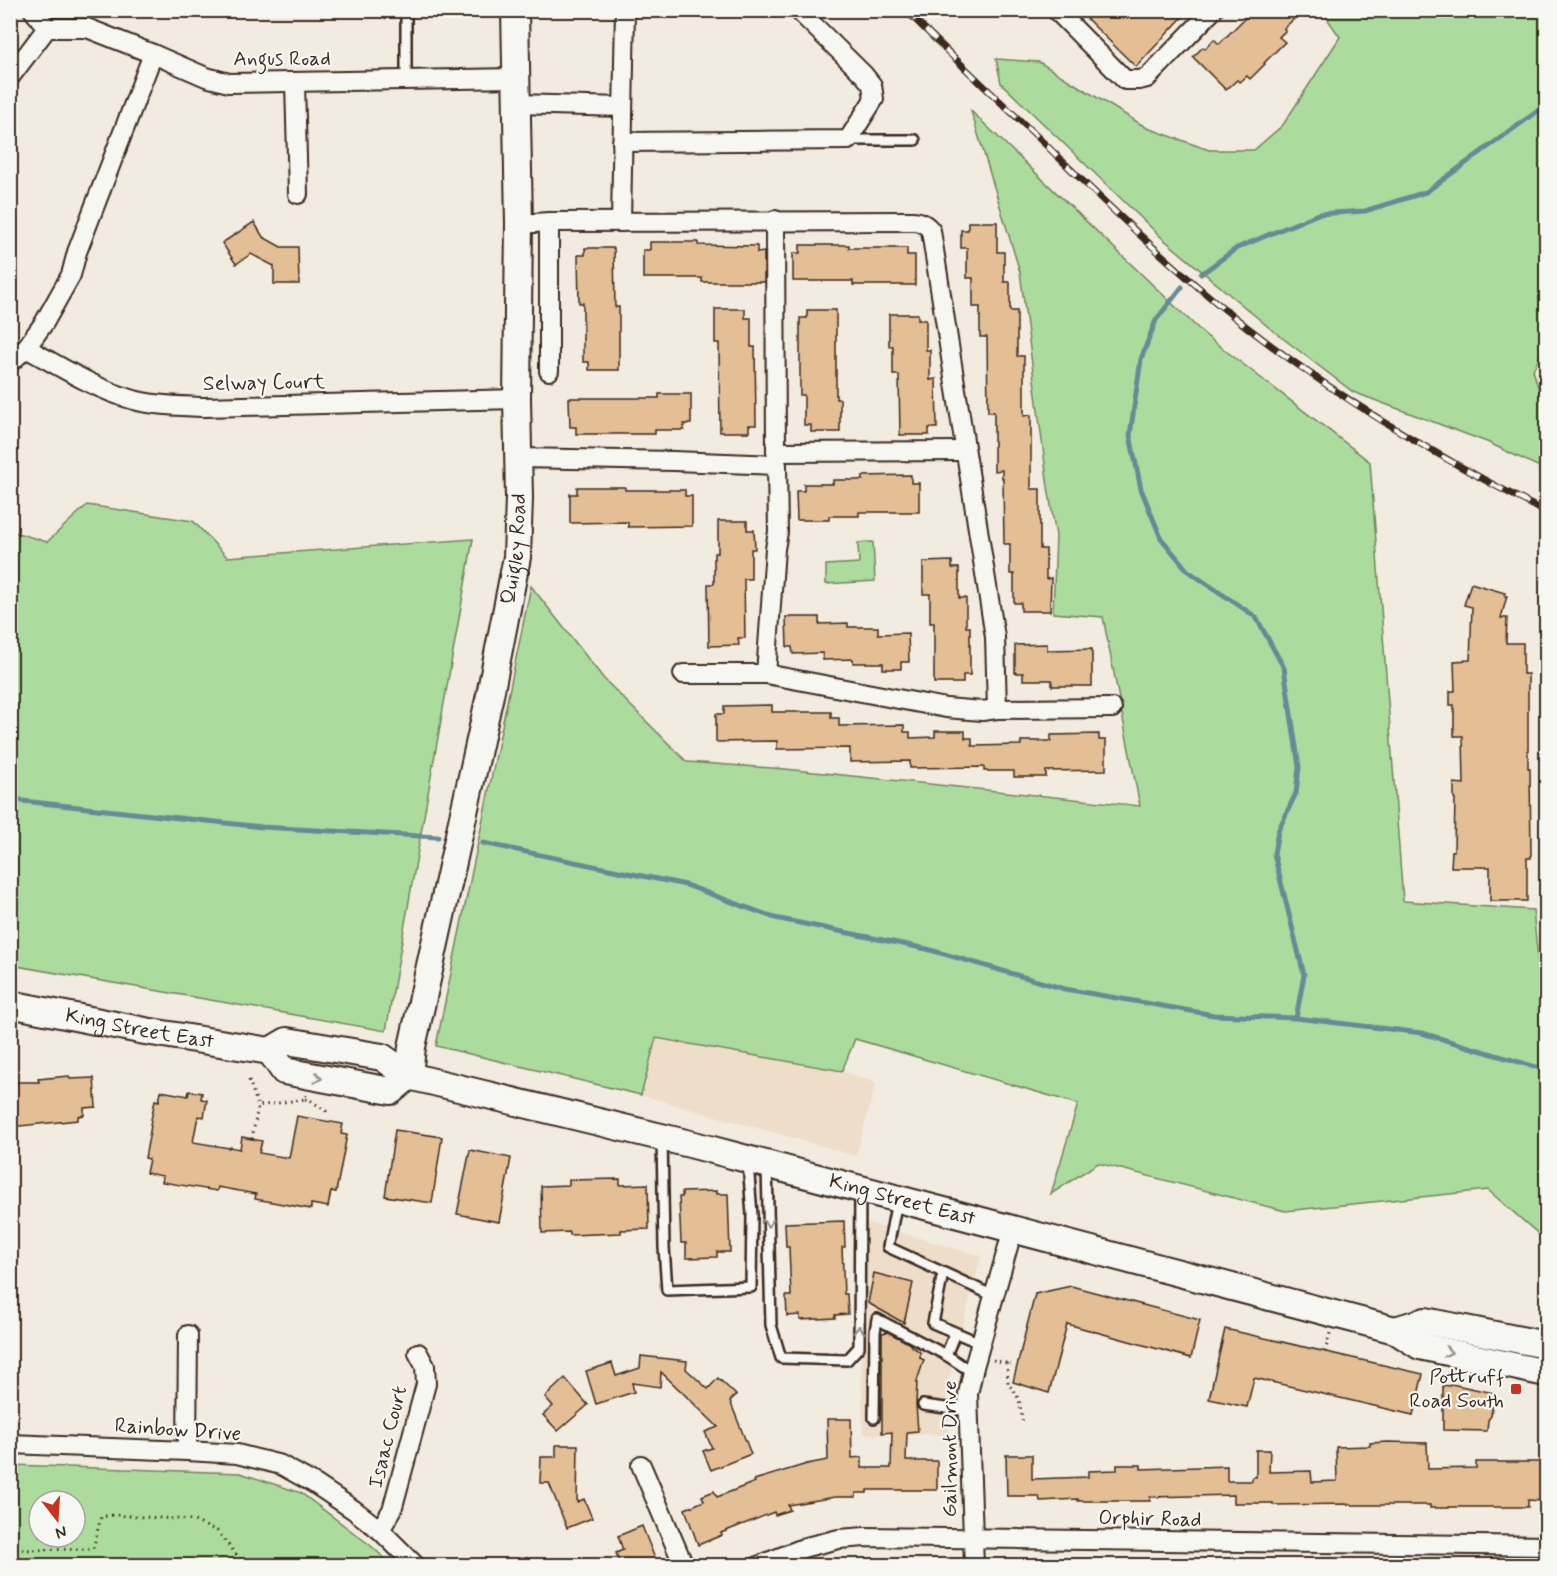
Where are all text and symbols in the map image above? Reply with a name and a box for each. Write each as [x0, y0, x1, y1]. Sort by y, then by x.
street label: Angus Road [233, 45, 331, 75]
street label: Selway Court [203, 368, 326, 398]
street label: Quigley Road [494, 493, 533, 607]
street label: King Street East [63, 1001, 216, 1056]
one-way arrow [312, 1071, 322, 1084]
street label: King Street East [826, 1167, 979, 1233]
one-way arrow [762, 1218, 774, 1227]
one-way arrow [853, 1325, 865, 1334]
one-way arrow [1442, 1345, 1452, 1358]
place label: Pottruff Road South [1409, 1363, 1504, 1415]
street label: Gailmont Drive [936, 1381, 964, 1517]
marker: Pottruff Road South [1509, 1382, 1523, 1396]
street label: Isaac Court [362, 1383, 414, 1491]
street label: Rainbow Drive [114, 1412, 242, 1448]
north arrow [27, 1489, 87, 1549]
street label: Orphir Road [1098, 1504, 1202, 1534]
text: N [53, 1520, 69, 1544]

